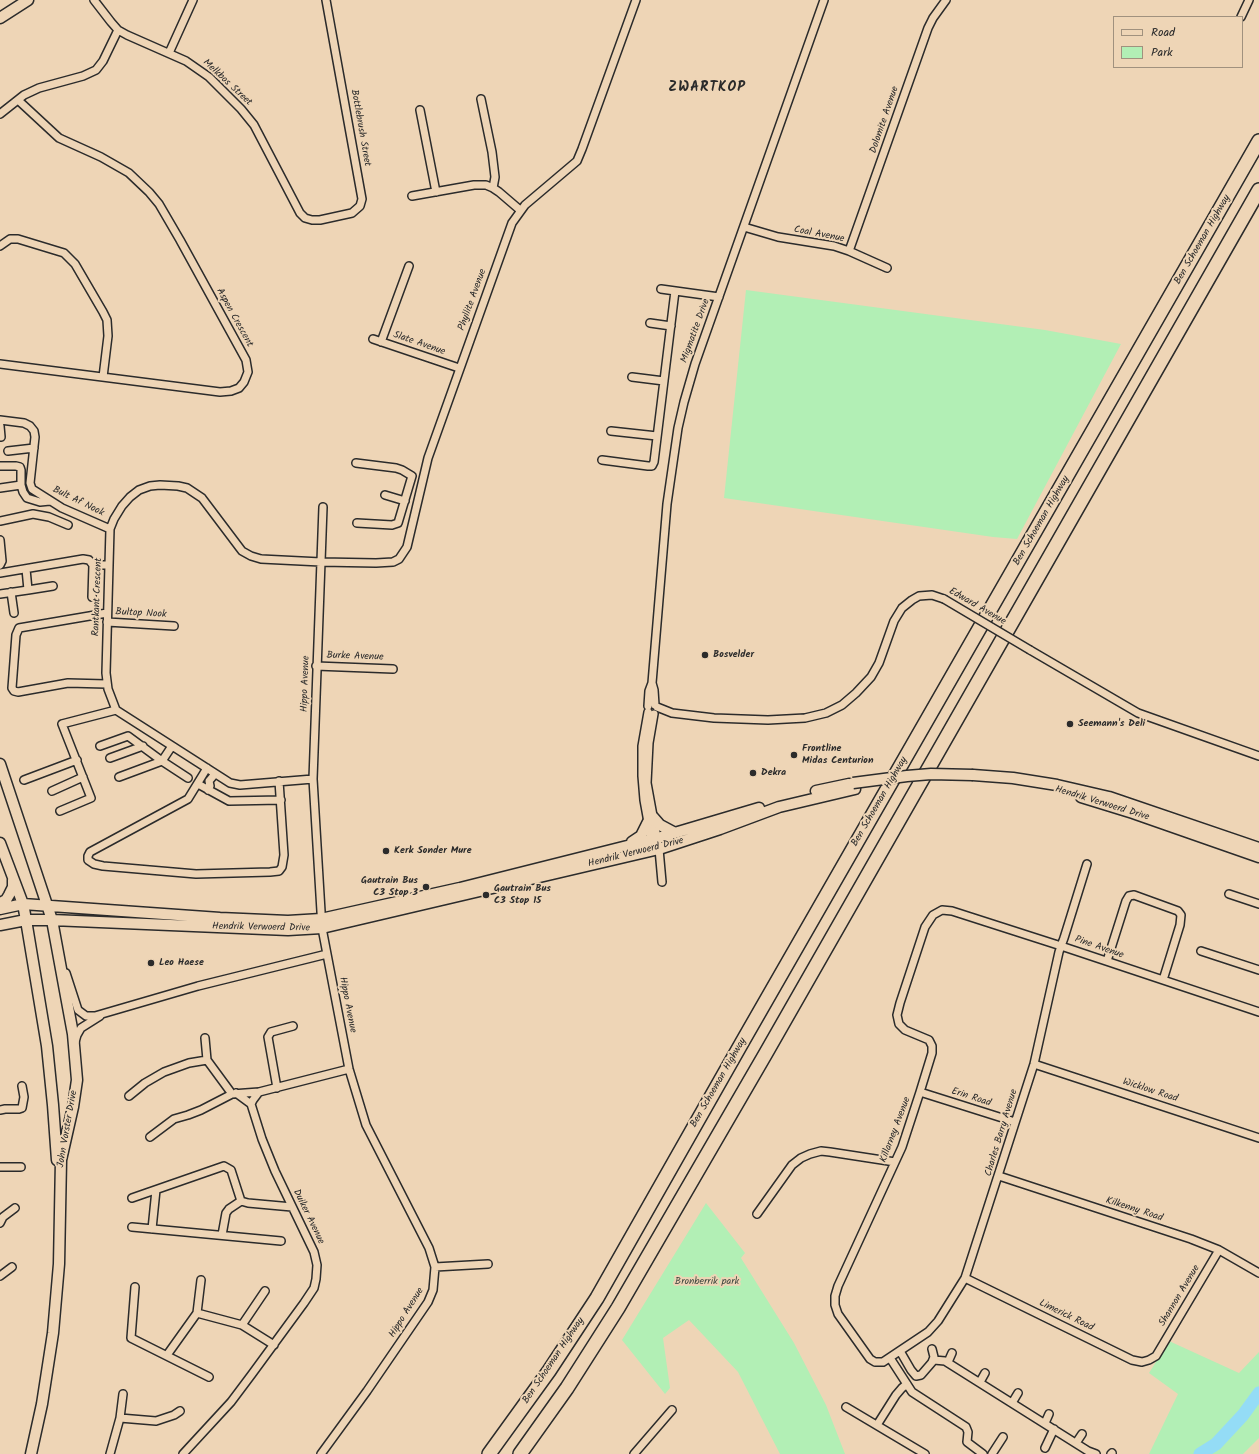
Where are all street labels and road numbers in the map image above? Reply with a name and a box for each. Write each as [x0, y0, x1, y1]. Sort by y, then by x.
street label: Melkbos Street [200, 57, 254, 109]
street label: Dolomite Avenue [868, 85, 902, 155]
street label: Bottlebrush Street [347, 89, 373, 167]
street label: Ben Schoeman Highway [1172, 193, 1234, 287]
street label: Coal Avenue [793, 224, 845, 246]
street label: Phyllite Avenue [456, 268, 490, 332]
street label: Aspen Crescent [213, 287, 255, 349]
street label: Migmatite Drive [679, 297, 713, 365]
street label: Slate Avenue [391, 329, 447, 359]
street label: Ben Schoeman Highway [1011, 474, 1073, 568]
street label: Bult Af Nook [50, 484, 106, 520]
street label: Rantkant Crescent [91, 558, 105, 636]
street label: Edward Avenue [946, 586, 1008, 628]
street label: Bultop Nook [115, 607, 167, 621]
street label: Burke Avenue [326, 650, 384, 664]
street label: Hippo Avenue [299, 655, 313, 713]
street label: Ben Schoeman Highway [849, 755, 911, 849]
street label: Hendrik Verwoerd Drive [1053, 784, 1151, 824]
street label: Hendrik Verwoerd Drive [587, 835, 685, 871]
street label: Hendrik Verwoerd Drive [212, 921, 310, 935]
street label: Pine Avenue [1073, 934, 1125, 962]
street label: Hippo Avenue [336, 976, 358, 1034]
street label: Ben Schoeman Highway [688, 1036, 750, 1130]
street label: Wicklow Road [1121, 1076, 1179, 1106]
street label: Erin Road [950, 1086, 992, 1110]
street label: Charles Barry Avenue [983, 1088, 1021, 1178]
street label: John Vorster Drive [55, 1090, 81, 1168]
street label: Killarney Avenue [878, 1096, 914, 1164]
street label: Duiker Avenue [290, 1188, 326, 1246]
street label: Kilkenny Road [1104, 1195, 1164, 1225]
street label: Shannon Avenue [1157, 1263, 1203, 1329]
street label: Hippo Avenue [387, 1286, 427, 1340]
street label: Limerick Road [1037, 1298, 1095, 1334]
street label: Ben Schoeman Highway [521, 1316, 587, 1406]

